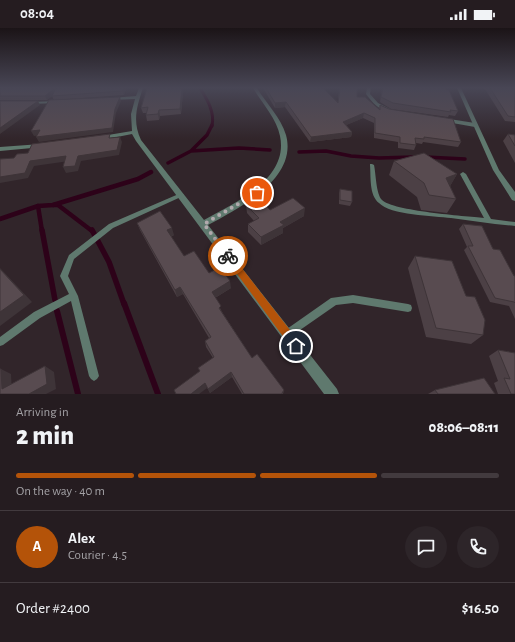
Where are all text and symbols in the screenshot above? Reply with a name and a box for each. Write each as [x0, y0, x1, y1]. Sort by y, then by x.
text: 08:04 [20, 6, 54, 21]
pin [240, 176, 274, 210]
icon: bag [246, 182, 268, 204]
courier [208, 236, 248, 276]
icon: bike [217, 245, 239, 267]
pin [279, 329, 313, 363]
icon: home [285, 335, 307, 357]
text: Arriving in [16, 406, 69, 419]
text: 08:06–08:11 [429, 420, 499, 435]
text: 2 min [16, 423, 74, 449]
text: On the way · 40 m [16, 485, 105, 498]
button: chat [405, 526, 447, 568]
button: phone [457, 526, 499, 568]
text: Alex [68, 531, 95, 546]
text: A [32, 539, 42, 554]
text: Courier · 4.5 [68, 549, 127, 562]
text: Order #2400 [16, 601, 90, 616]
text: $16.50 [462, 601, 499, 616]

